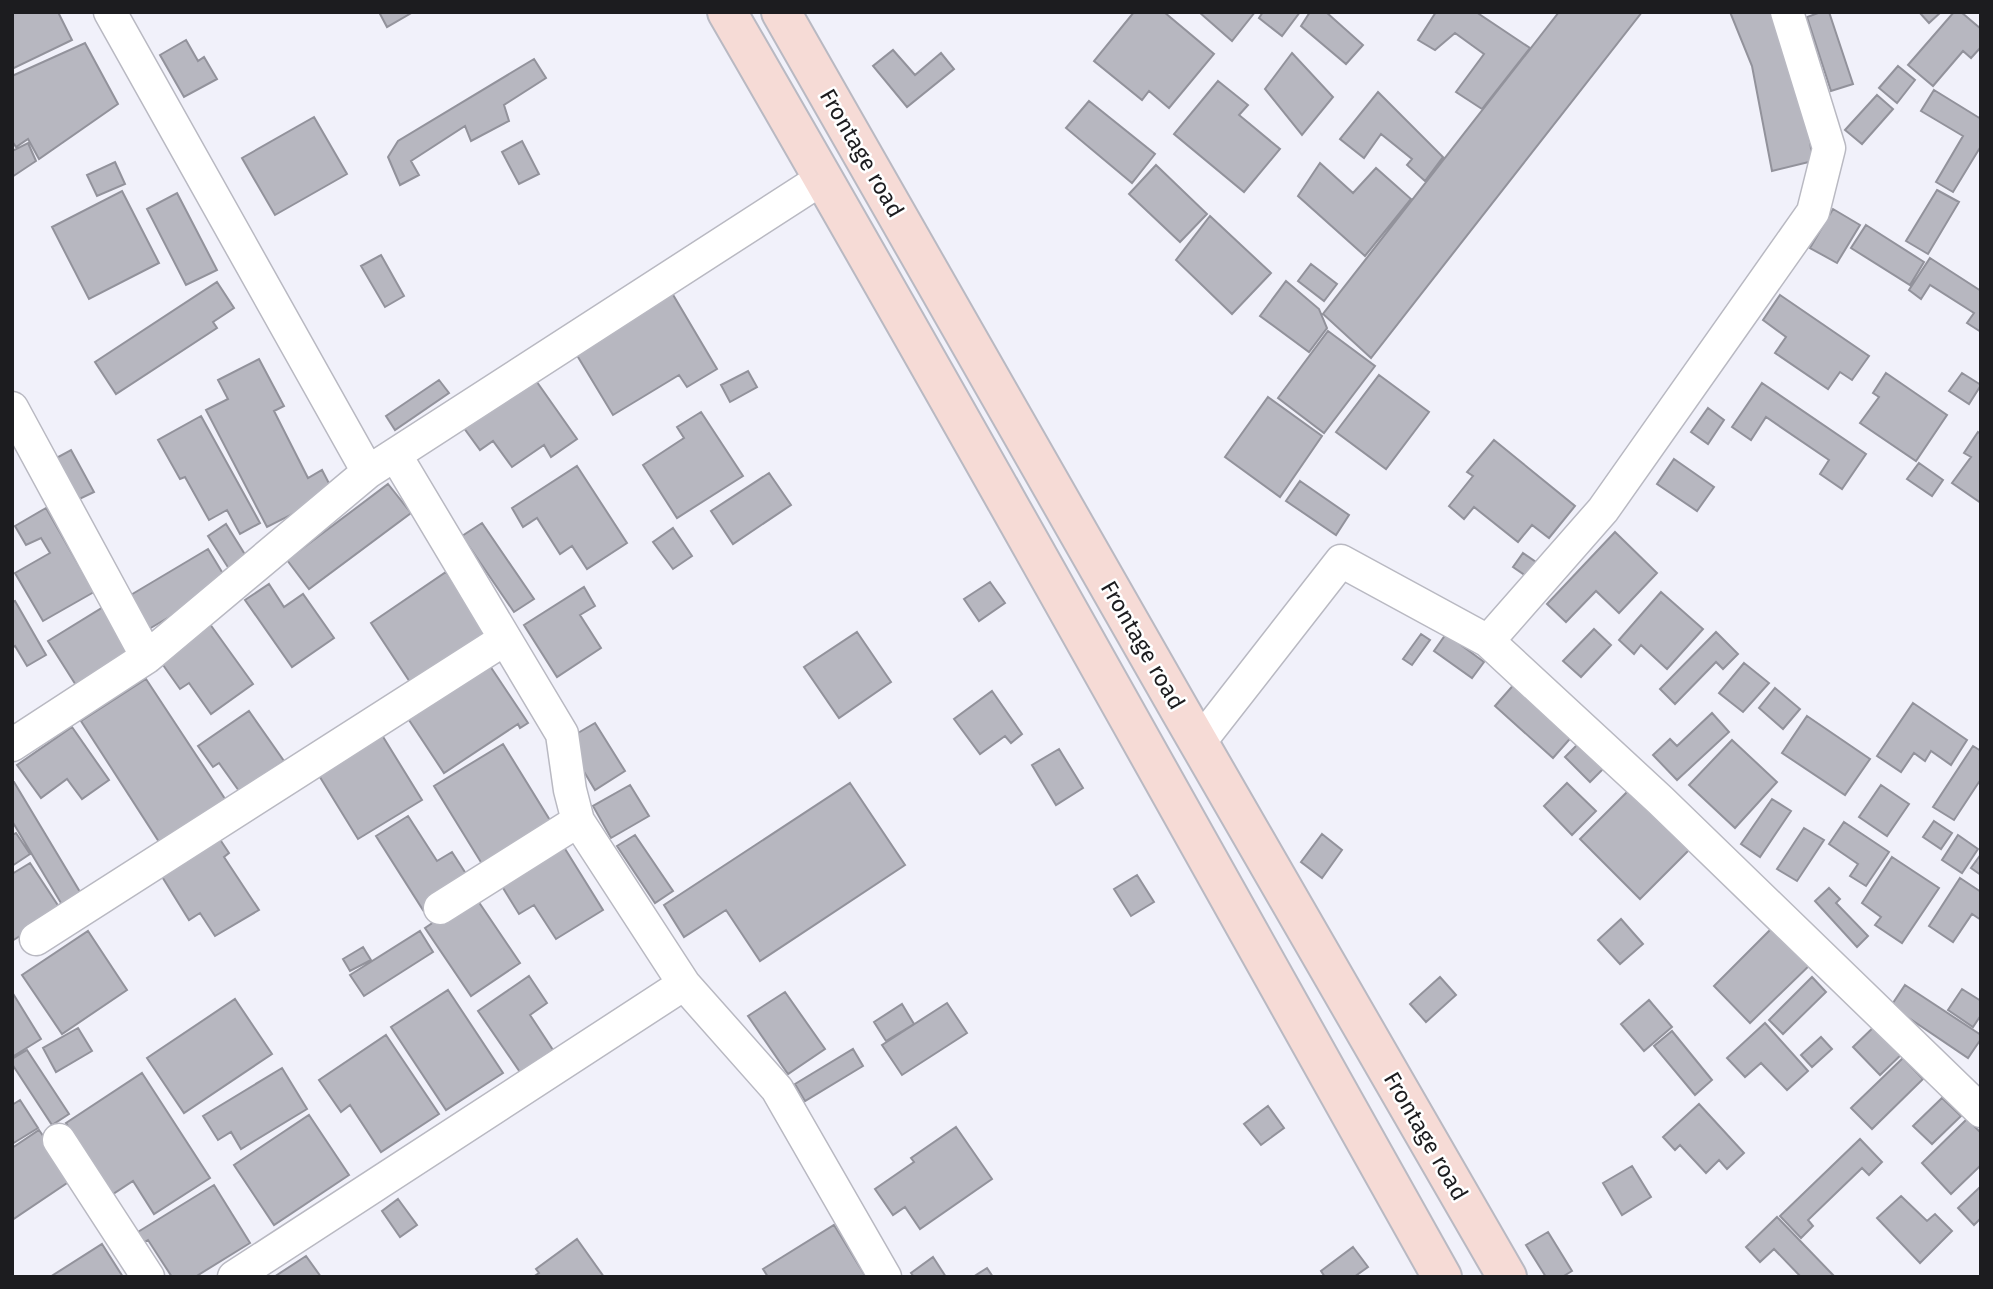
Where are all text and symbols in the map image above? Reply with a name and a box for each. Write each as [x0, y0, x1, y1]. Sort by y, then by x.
street label: Frontage road [814, 84, 910, 222]
street label: Frontage road [1095, 576, 1191, 714]
street label: Frontage road [1378, 1067, 1474, 1205]

